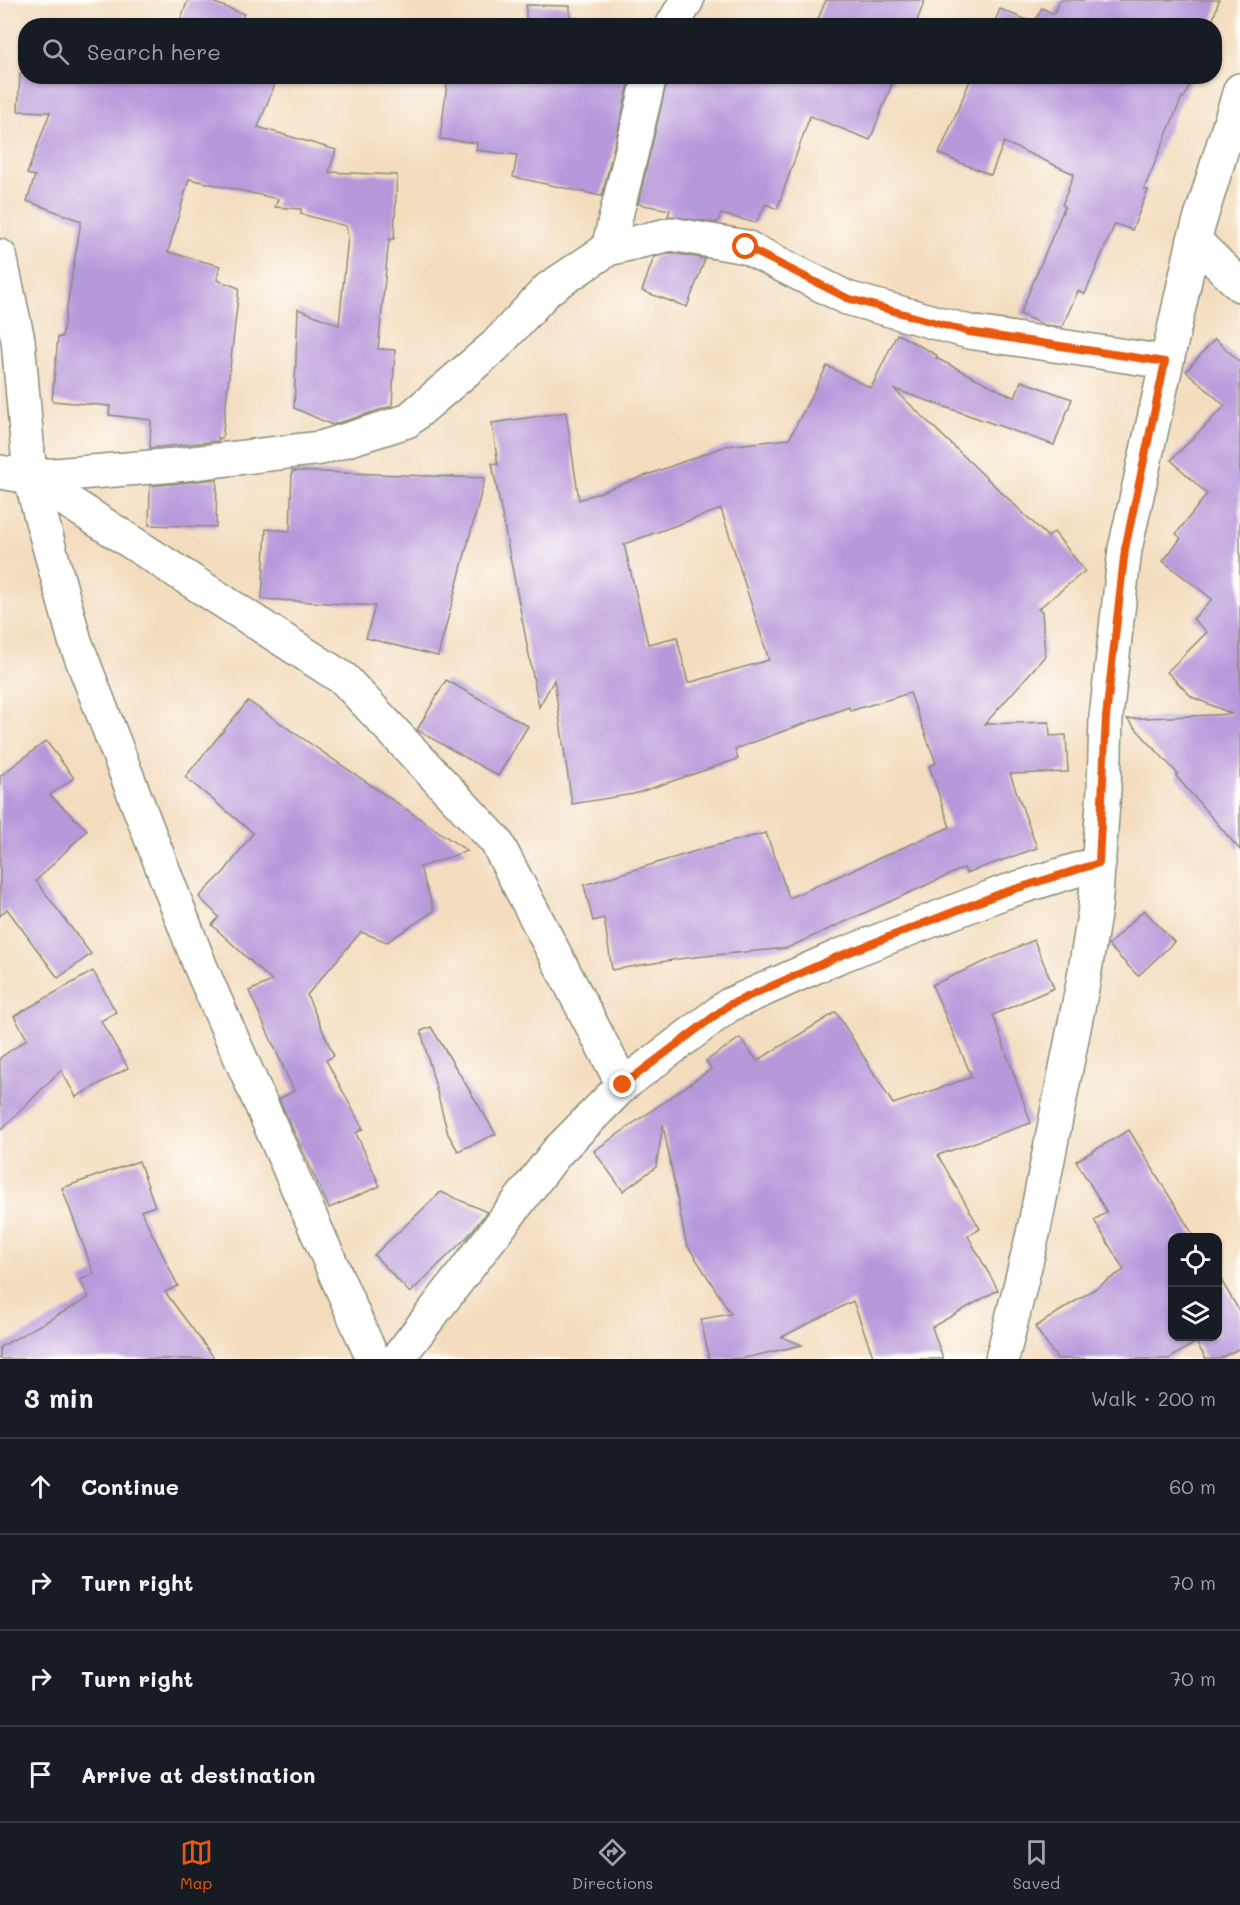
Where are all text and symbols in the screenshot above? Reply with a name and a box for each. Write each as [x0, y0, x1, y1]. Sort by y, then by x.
search box [18, 18, 1222, 84]
icon: search [39, 35, 72, 68]
text: Search here [87, 37, 221, 66]
route start [732, 233, 758, 259]
route end [609, 1071, 635, 1097]
map controls [1168, 1233, 1222, 1341]
button: locate [1168, 1233, 1222, 1287]
button: layers [1168, 1287, 1222, 1341]
text: 3 min [24, 1381, 93, 1415]
text: Walk · 200 m [1091, 1385, 1216, 1411]
icon: ahead [24, 1470, 57, 1503]
text: Continue [81, 1472, 179, 1501]
text: 60 m [1169, 1473, 1216, 1499]
icon: right [24, 1566, 57, 1599]
text: Turn right [81, 1568, 193, 1597]
text: 70 m [1170, 1569, 1216, 1595]
icon: right [24, 1662, 57, 1695]
text: Turn right [81, 1664, 193, 1693]
text: 70 m [1170, 1665, 1216, 1691]
icon: arrive [24, 1758, 57, 1791]
text: Arrive at destination [81, 1760, 316, 1789]
tab: Map [180, 1836, 213, 1893]
tab: Directions [572, 1836, 653, 1893]
tab: Saved [1013, 1836, 1060, 1893]

